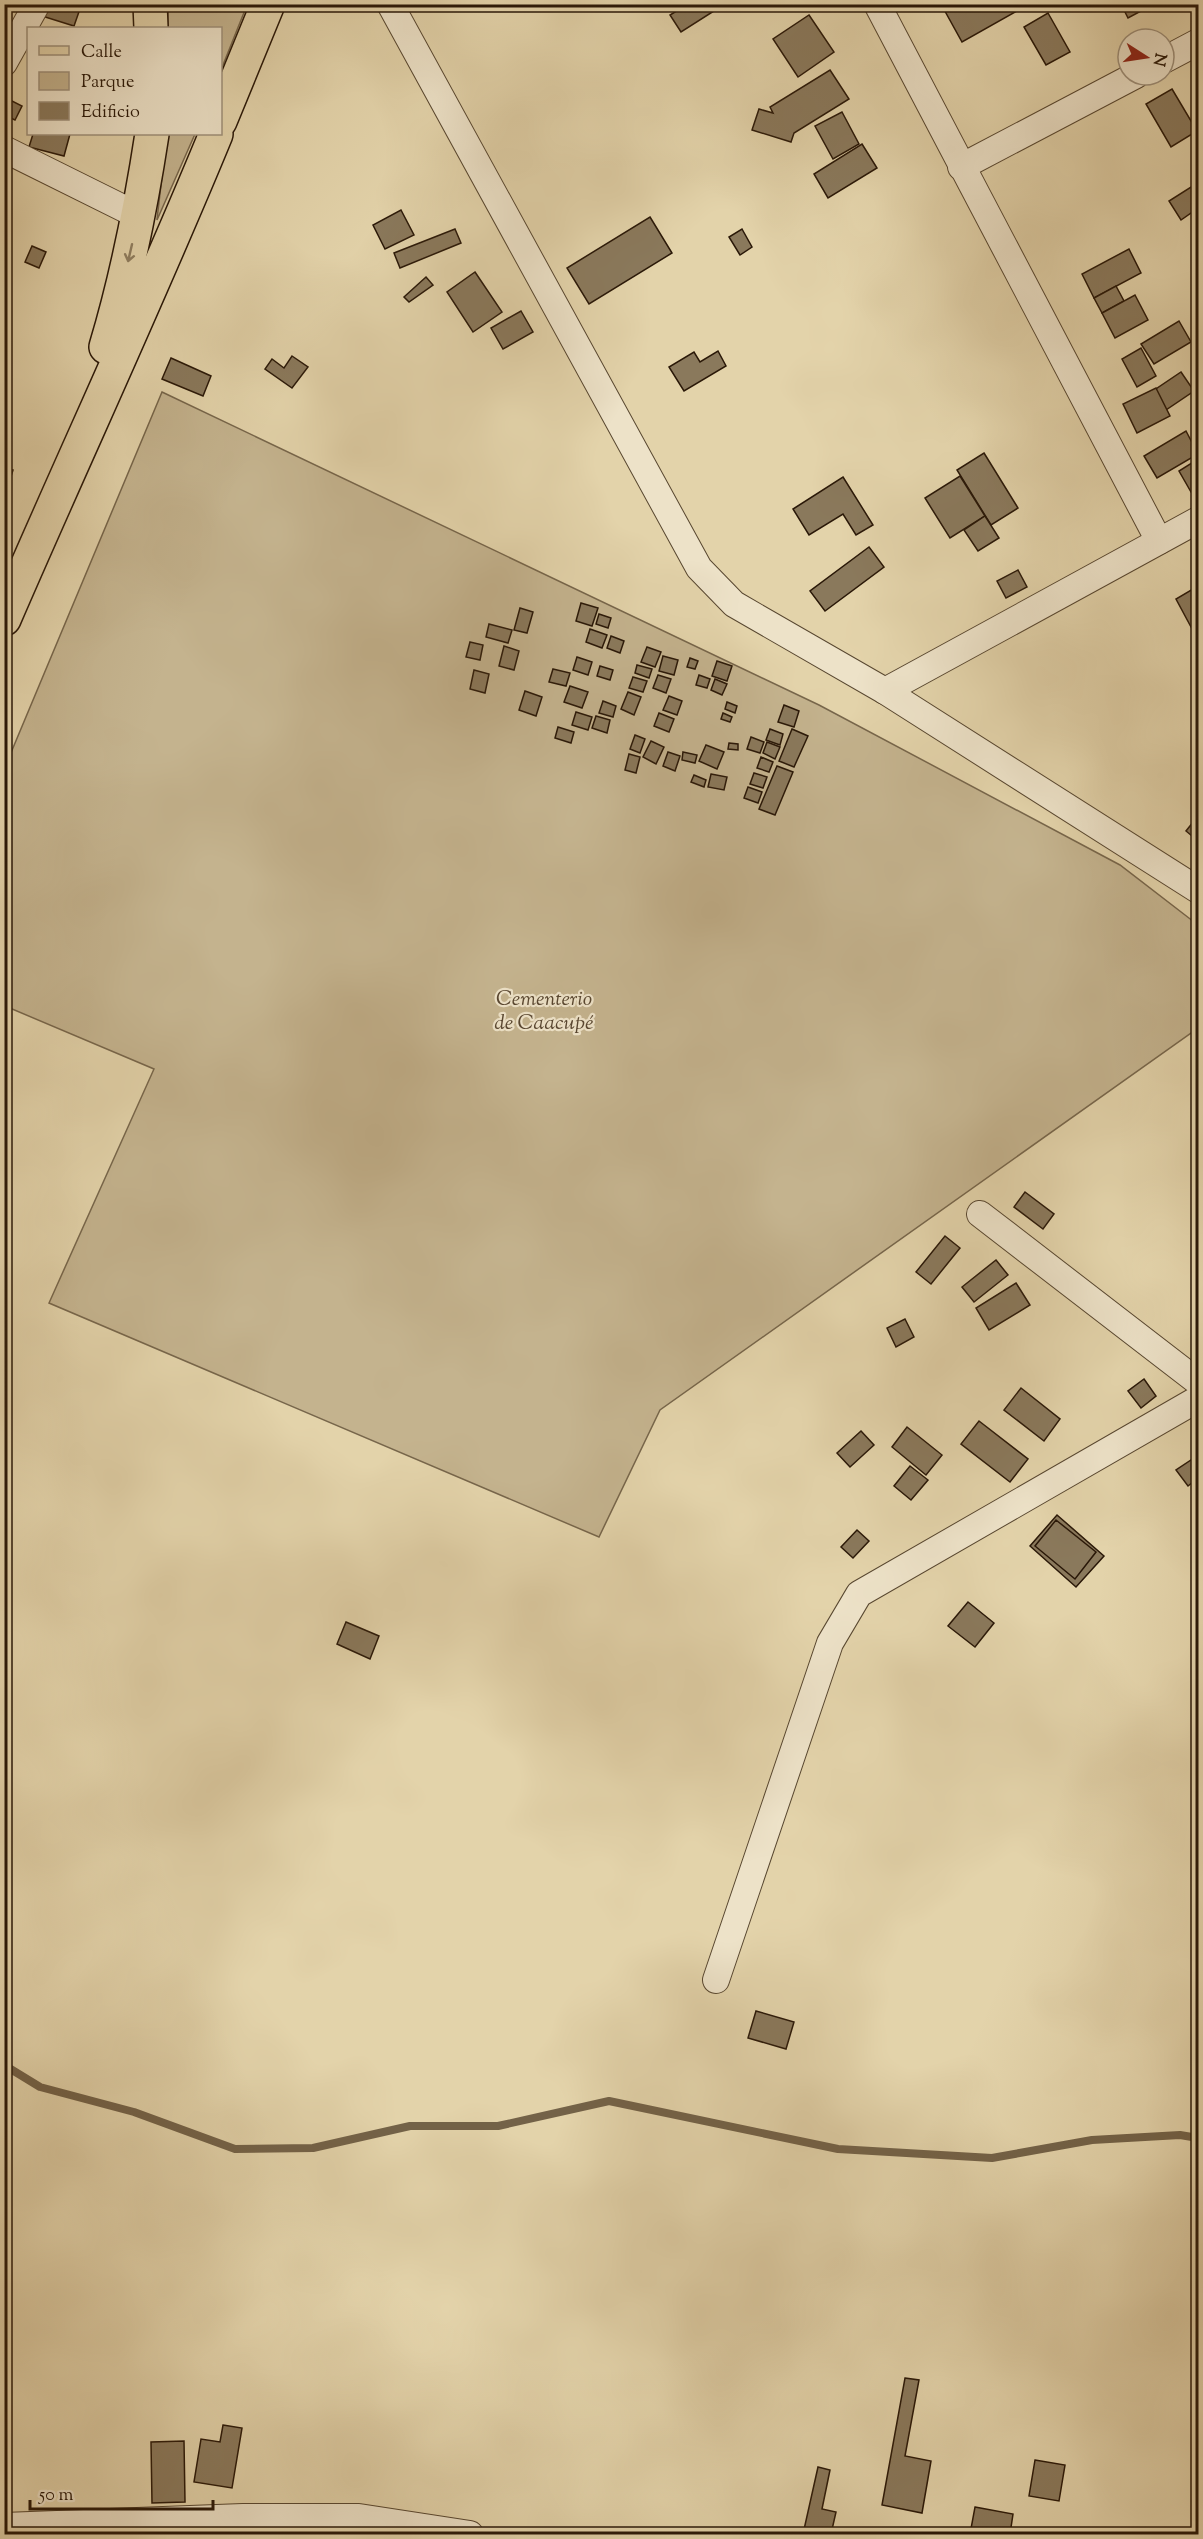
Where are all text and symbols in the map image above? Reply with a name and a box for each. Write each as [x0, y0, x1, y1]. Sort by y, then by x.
legend [27, 27, 222, 135]
north arrow [1116, 27, 1176, 87]
text: Calle [81, 40, 122, 66]
text: N [1146, 51, 1171, 68]
text: Parque [81, 70, 134, 96]
text: Edificio [81, 100, 140, 126]
one-way arrow [124, 243, 136, 262]
park label: Cementerio de Caacupé [494, 985, 594, 1039]
scale bar [30, 2473, 213, 2511]
text: 50 m [38, 2483, 74, 2509]

